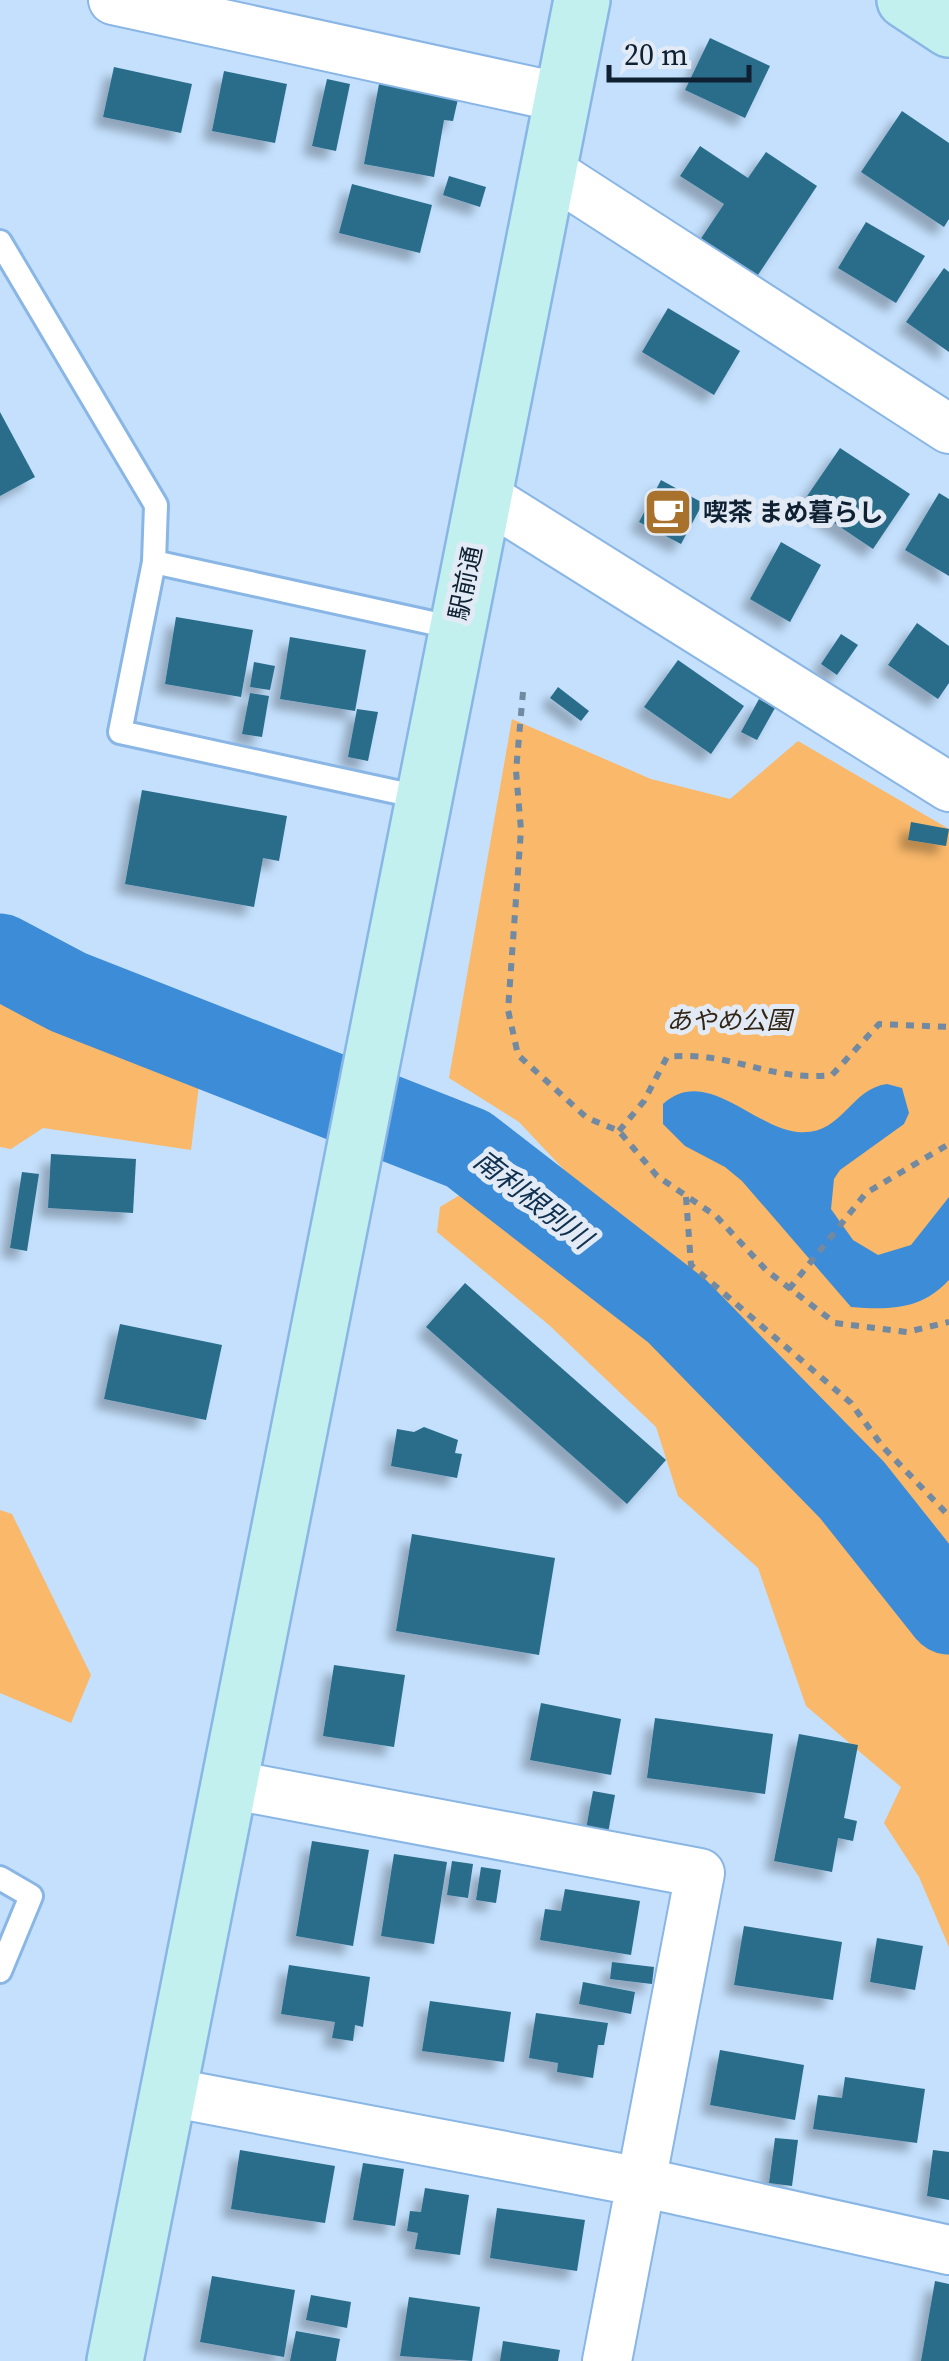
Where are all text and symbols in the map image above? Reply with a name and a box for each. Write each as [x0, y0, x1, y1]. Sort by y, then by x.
scale bar [609, 20, 749, 82]
text: 20 m [624, 34, 688, 75]
cafe icon: 喫茶 まめ暮らし [642, 486, 694, 538]
place label: 喫茶 まめ暮らし [703, 495, 883, 529]
street label: 駅前通 [441, 543, 489, 623]
park label: あやめ公園 [666, 1003, 794, 1037]
water label: 南利根別川 [466, 1141, 602, 1259]

